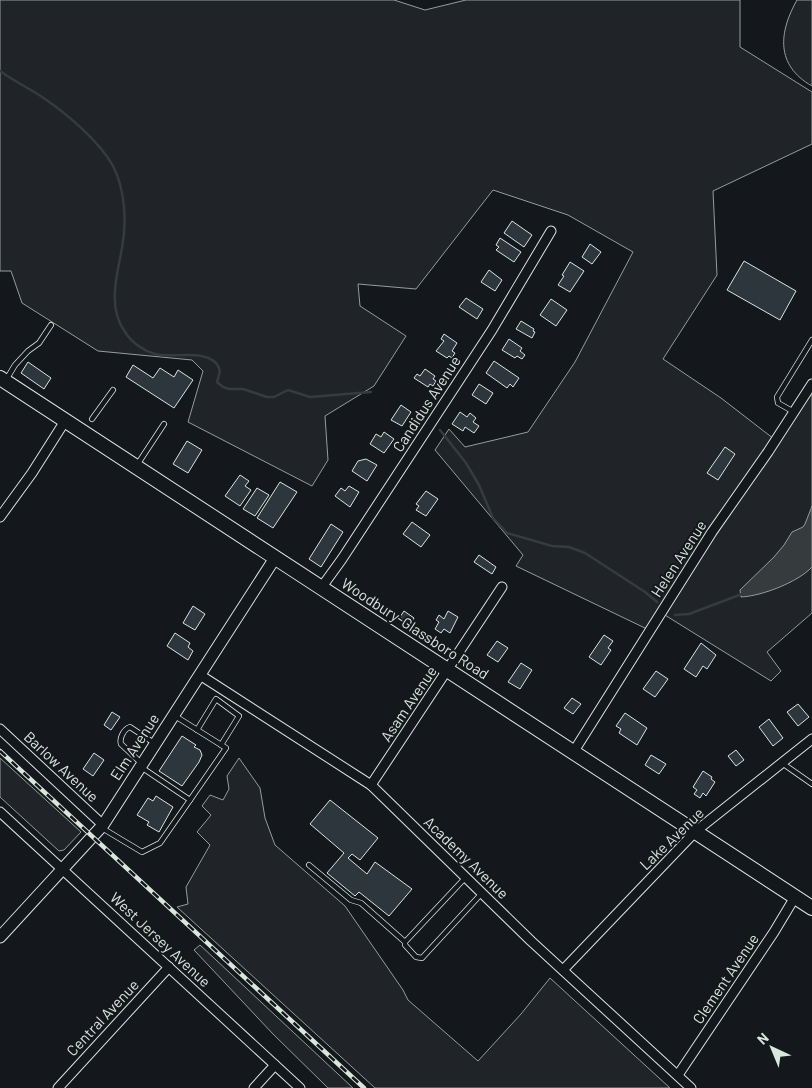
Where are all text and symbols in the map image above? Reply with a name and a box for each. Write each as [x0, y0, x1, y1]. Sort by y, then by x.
street label: Candidus Avenue [388, 352, 464, 455]
street label: Helen Avenue [647, 517, 710, 600]
street label: Woodbury-Glassboro Road [338, 574, 493, 683]
street label: Asam Avenue [376, 662, 440, 745]
street label: Elm Avenue [106, 710, 162, 783]
street label: Barlow Avenue [21, 727, 103, 805]
street label: Lake Avenue [636, 803, 707, 873]
street label: Academy Avenue [421, 812, 513, 902]
street label: West Jersey Avenue [107, 888, 215, 990]
street label: Clement Avenue [688, 930, 762, 1027]
street label: Central Avenue [62, 975, 142, 1059]
north arrow [747, 1023, 797, 1073]
text: N [753, 1029, 772, 1048]

